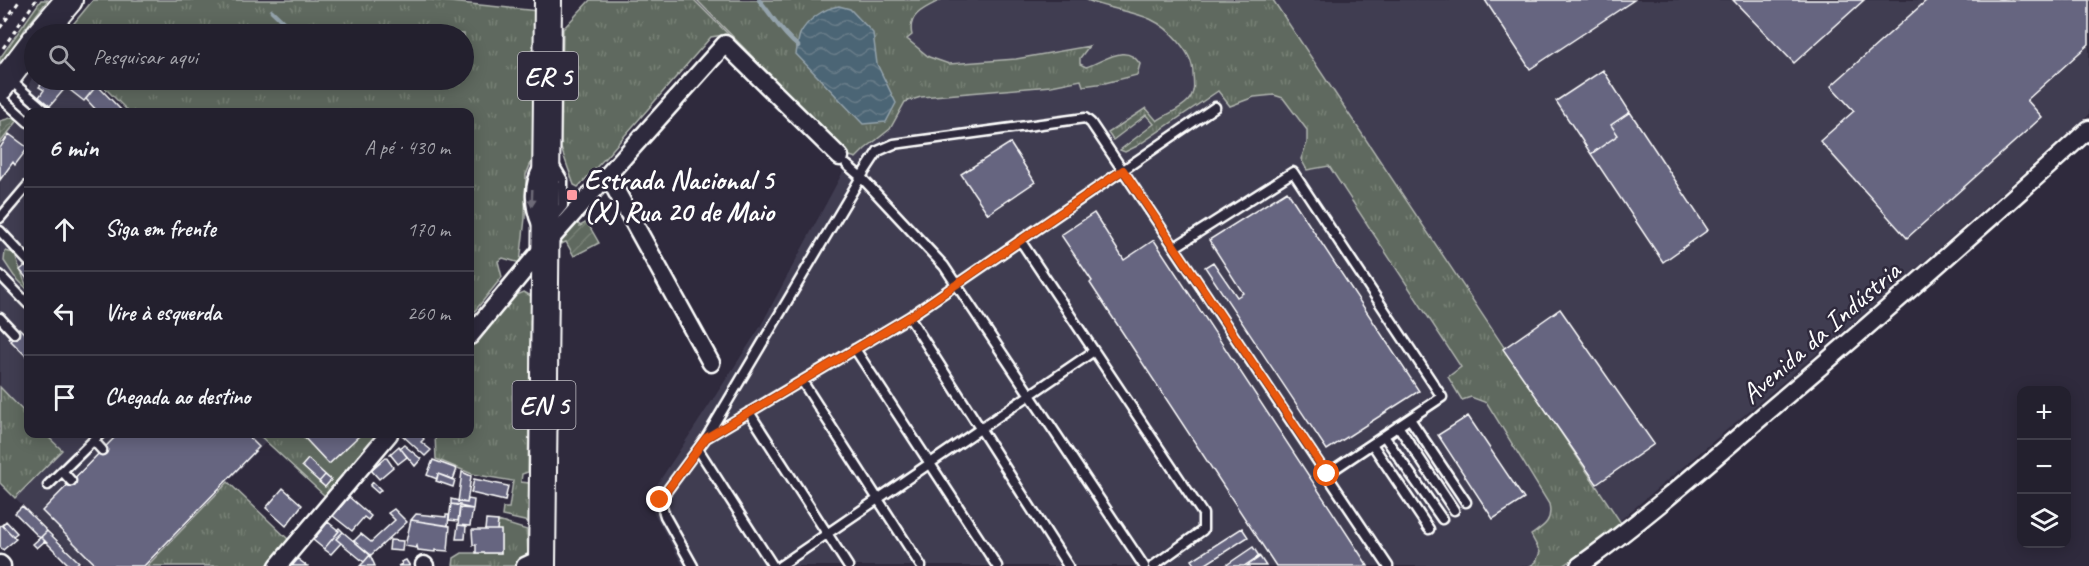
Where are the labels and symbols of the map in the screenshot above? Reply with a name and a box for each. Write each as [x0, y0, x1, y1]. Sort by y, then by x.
road number: ER 5 [518, 52, 578, 100]
place label: Estrada Nacional 5 (X) Rua 20 de Maio [584, 162, 776, 229]
one-way arrow [527, 188, 536, 207]
marker: Estrada Nacional 5 (X) Rua 20 de Maio [565, 188, 579, 202]
street label: Avenida da Indústria [1733, 252, 1909, 411]
road number: EN 5 [512, 381, 576, 429]
route start [1313, 460, 1339, 486]
route end [646, 486, 672, 512]

